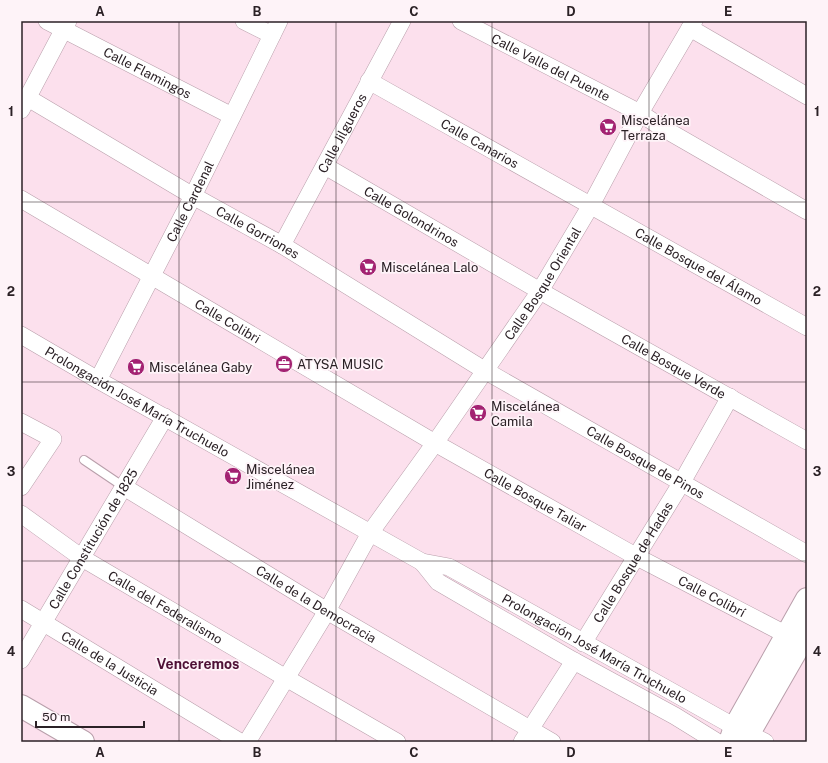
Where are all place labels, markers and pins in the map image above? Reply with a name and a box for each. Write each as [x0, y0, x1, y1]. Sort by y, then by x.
place label: Miscelánea Terraza [621, 113, 690, 143]
supermarket icon: Miscelánea Terraza [598, 117, 618, 137]
supermarket icon: Miscelánea Lalo [358, 257, 378, 277]
place label: Miscelánea Lalo [381, 260, 478, 275]
office icon: ATYSA MUSIC [274, 354, 294, 374]
supermarket icon: Miscelánea Gaby [126, 357, 146, 377]
place label: ATYSA MUSIC [297, 357, 384, 372]
place label: Miscelánea Gaby [149, 360, 252, 375]
place label: Miscelánea Camila [491, 399, 560, 429]
supermarket icon: Miscelánea Camila [468, 403, 488, 423]
place label: Miscelánea Jiménez [246, 462, 315, 492]
supermarket icon: Miscelánea Jiménez [223, 466, 243, 486]

